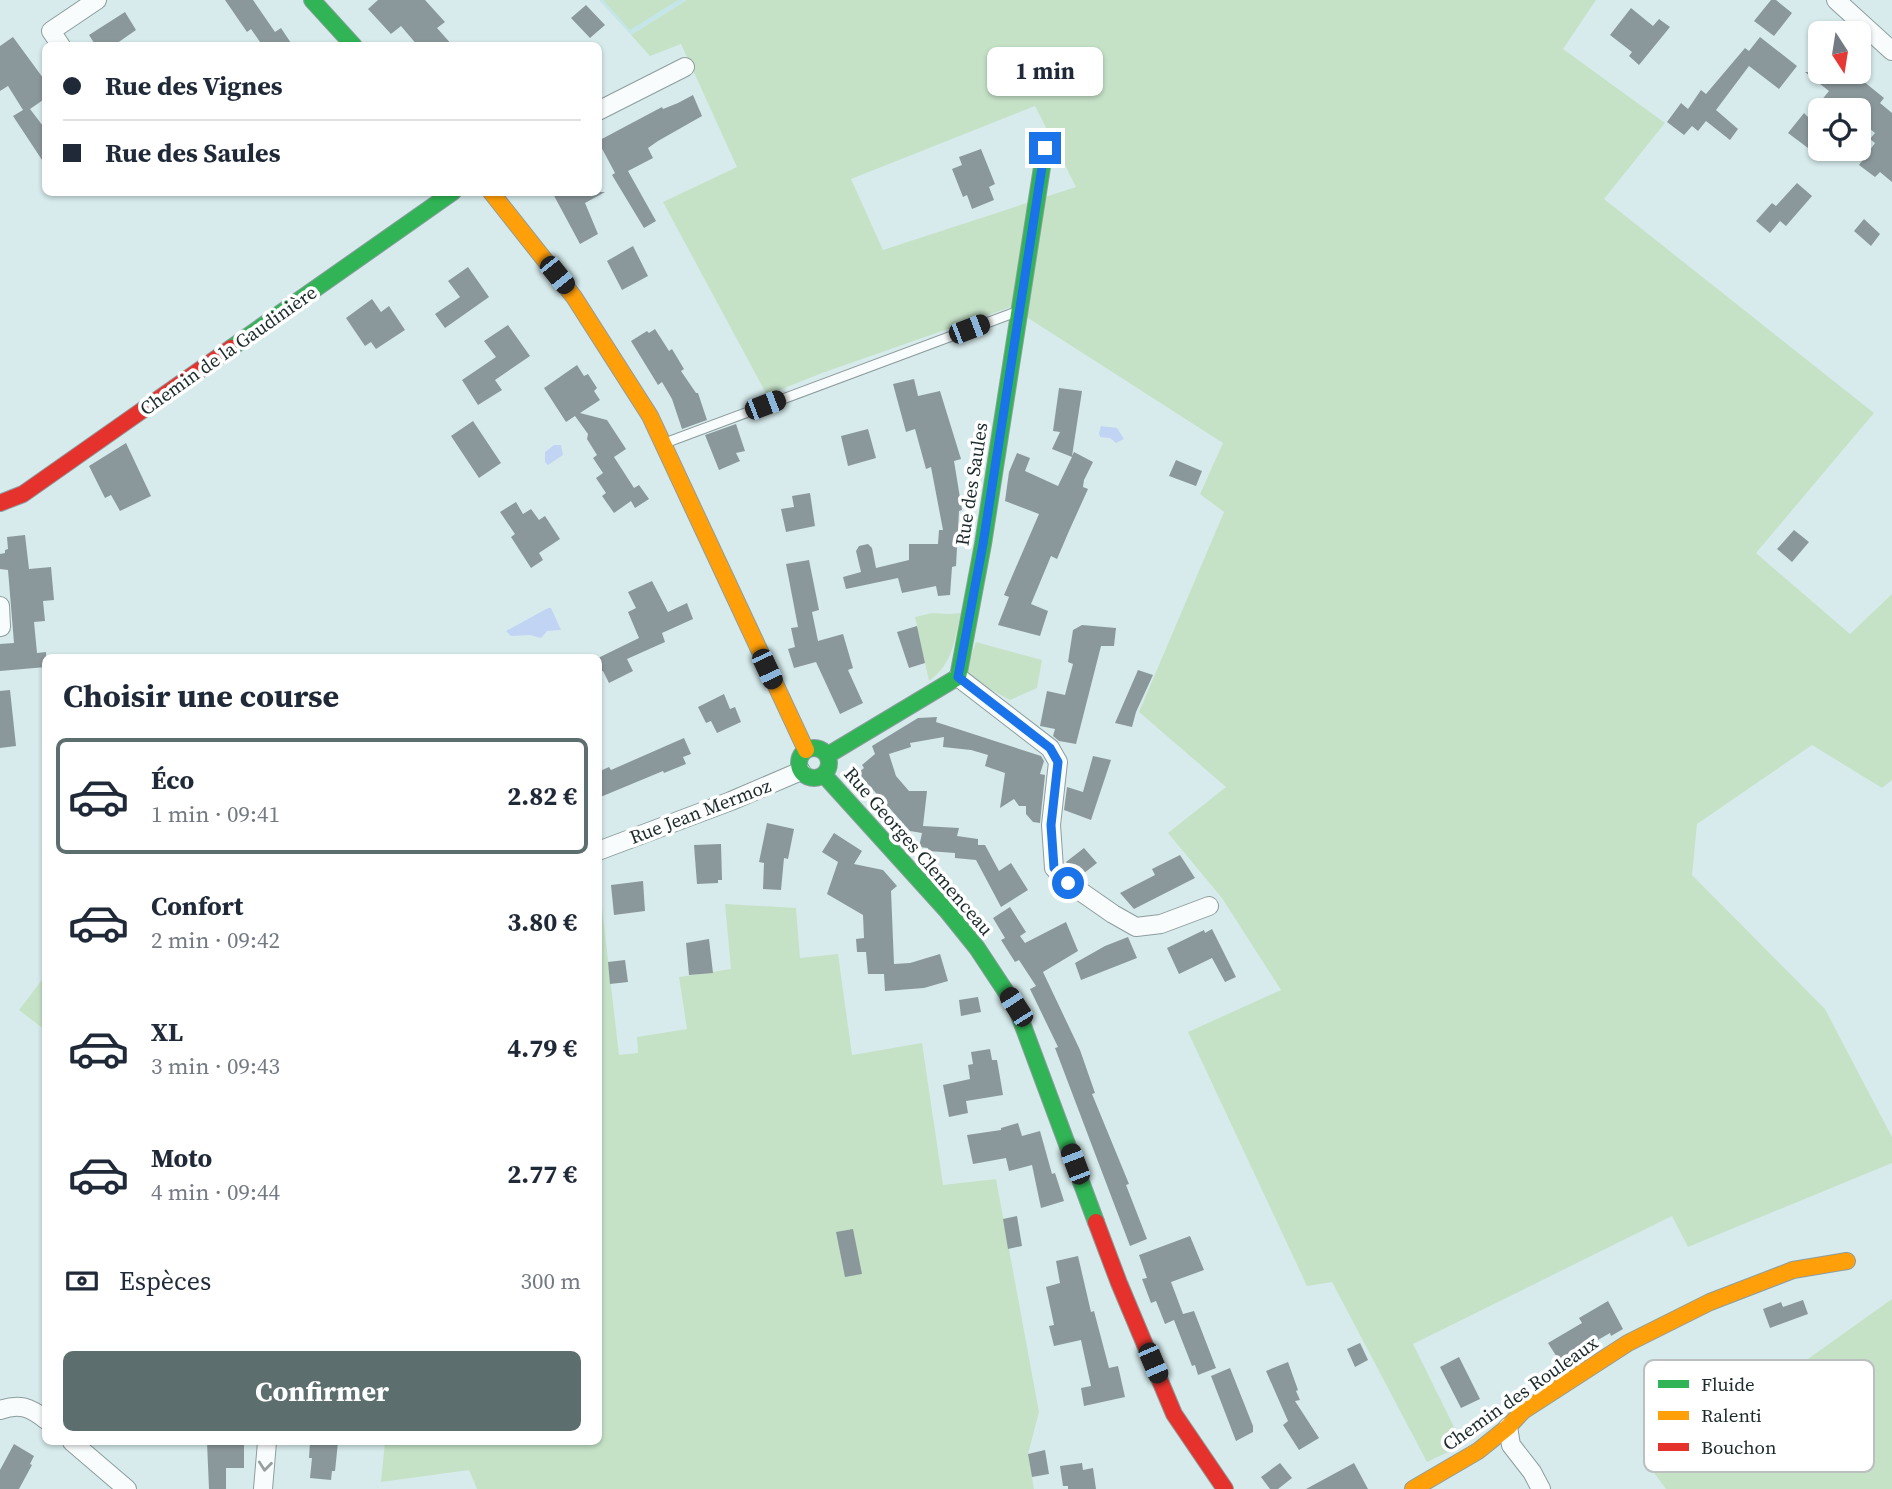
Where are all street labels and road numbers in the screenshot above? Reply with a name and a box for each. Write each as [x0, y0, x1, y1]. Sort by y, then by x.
street label: Chemin de la Gaudinière [134, 279, 322, 421]
street label: Rue des Saules [948, 421, 994, 547]
street label: Rue Georges Clemenceau [839, 761, 999, 941]
street label: Rue Jean Mermoz [626, 772, 775, 850]
street label: Chemin des Rouleaux [1437, 1329, 1603, 1457]

